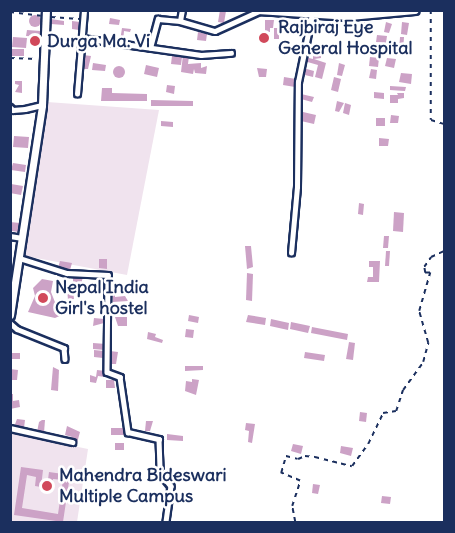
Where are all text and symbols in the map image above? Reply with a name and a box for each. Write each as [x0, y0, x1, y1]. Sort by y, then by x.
place label: Rajbiraj Eye General Hospital [278, 17, 412, 60]
marker: Rajbiraj Eye General Hospital [255, 29, 273, 47]
place label: Durga Ma. Vi [47, 30, 150, 52]
marker: Durga Ma. Vi [28, 34, 42, 48]
place label: Nepal India Girl's hostel [55, 277, 149, 320]
marker: Nepal India Girl's hostel [36, 291, 50, 305]
place label: Mahendra Bideswari Multiple Campus [59, 465, 227, 508]
marker: Mahendra Bideswari Multiple Campus [40, 479, 54, 493]

